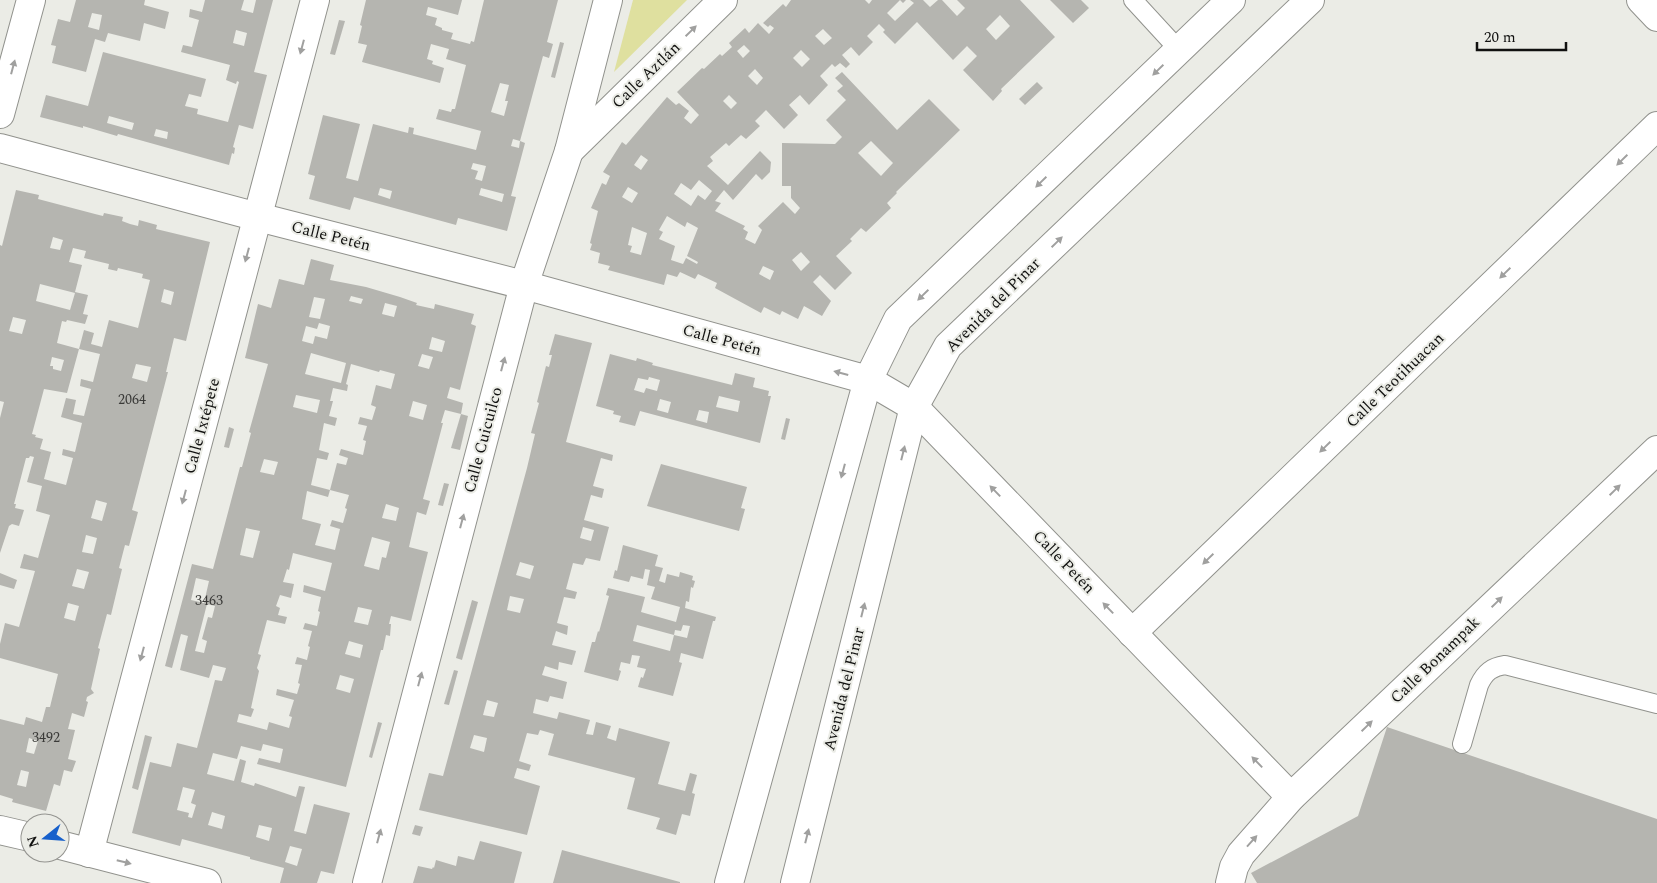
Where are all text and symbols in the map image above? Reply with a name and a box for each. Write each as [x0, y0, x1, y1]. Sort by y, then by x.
scale bar [1477, 20, 1566, 52]
one-way arrow [685, 26, 697, 38]
text: 20 m [1484, 26, 1516, 49]
street label: Calle Aztlán [606, 36, 686, 114]
one-way arrow [298, 40, 306, 55]
one-way arrow [9, 60, 17, 75]
one-way arrow [1153, 64, 1165, 76]
one-way arrow [1616, 154, 1628, 166]
one-way arrow [1035, 176, 1047, 188]
street label: Calle Petén [289, 215, 373, 257]
one-way arrow [1051, 236, 1063, 248]
one-way arrow [243, 248, 251, 263]
street label: Avenida del Pinar [940, 252, 1046, 358]
one-way arrow [1499, 267, 1511, 279]
one-way arrow [918, 289, 930, 301]
street label: Calle Petén [680, 318, 764, 362]
street label: Calle Teotihuacan [1340, 327, 1450, 433]
one-way arrow [499, 357, 507, 372]
one-way arrow [834, 368, 849, 376]
street label: Calle Ixtépete [178, 375, 226, 477]
street label: Calle Cuicuilco [457, 384, 509, 496]
house number: 2064 [118, 389, 146, 410]
one-way arrow [1320, 440, 1332, 452]
one-way arrow [899, 445, 907, 460]
one-way arrow [838, 463, 846, 478]
one-way arrow [1609, 484, 1621, 496]
one-way arrow [989, 485, 1001, 497]
one-way arrow [179, 489, 187, 504]
one-way arrow [458, 514, 466, 529]
street label: Calle Petén [1027, 525, 1101, 599]
one-way arrow [1203, 553, 1215, 565]
house number: 3463 [195, 590, 223, 611]
one-way arrow [1491, 596, 1503, 608]
one-way arrow [1102, 602, 1114, 614]
one-way arrow [860, 603, 868, 618]
street label: Calle Bonampak [1385, 611, 1485, 709]
street label: Avenida del Pinar [817, 625, 871, 753]
one-way arrow [138, 646, 146, 661]
one-way arrow [417, 671, 425, 686]
one-way arrow [1360, 720, 1372, 732]
house number: 3492 [32, 727, 60, 748]
one-way arrow [1252, 756, 1264, 768]
north arrow [20, 813, 70, 863]
one-way arrow [375, 828, 383, 843]
one-way arrow [803, 828, 811, 843]
text: N [21, 833, 45, 850]
one-way arrow [1247, 834, 1258, 847]
one-way arrow [117, 858, 132, 866]

